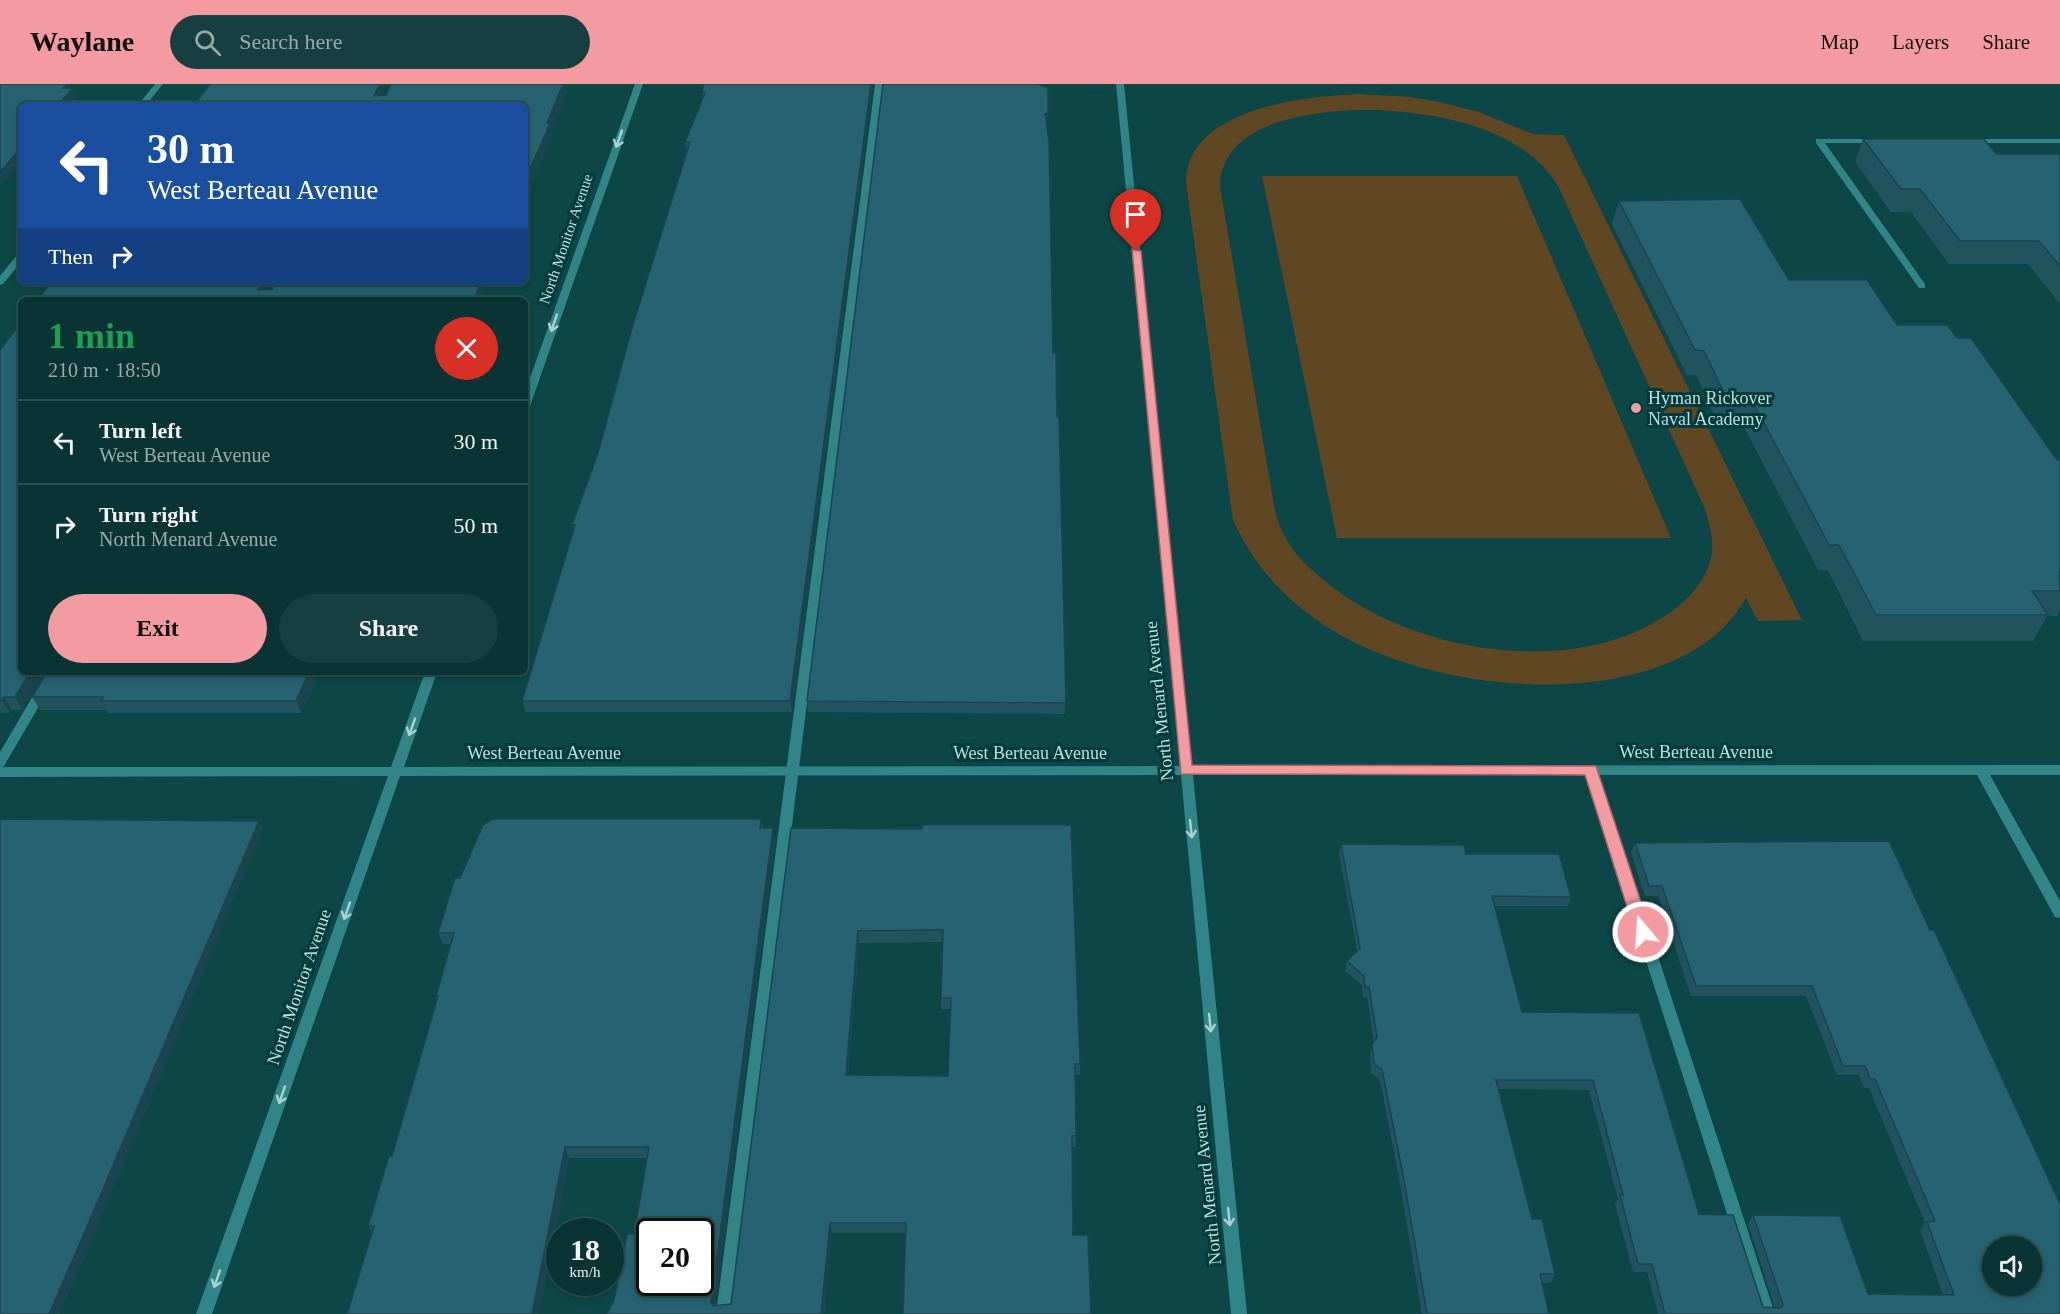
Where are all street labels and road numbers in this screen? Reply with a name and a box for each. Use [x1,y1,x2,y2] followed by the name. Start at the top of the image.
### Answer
[536,172,596,306] street label: North Monitor Avenue
[1141,620,1177,782] street label: North Menard Avenue
[1619,742,1773,762] street label: West Berteau Avenue
[467,743,621,763] street label: West Berteau Avenue
[953,743,1107,763] street label: West Berteau Avenue
[263,906,335,1068] street label: North Monitor Avenue
[1189,1104,1225,1266] street label: North Menard Avenue

